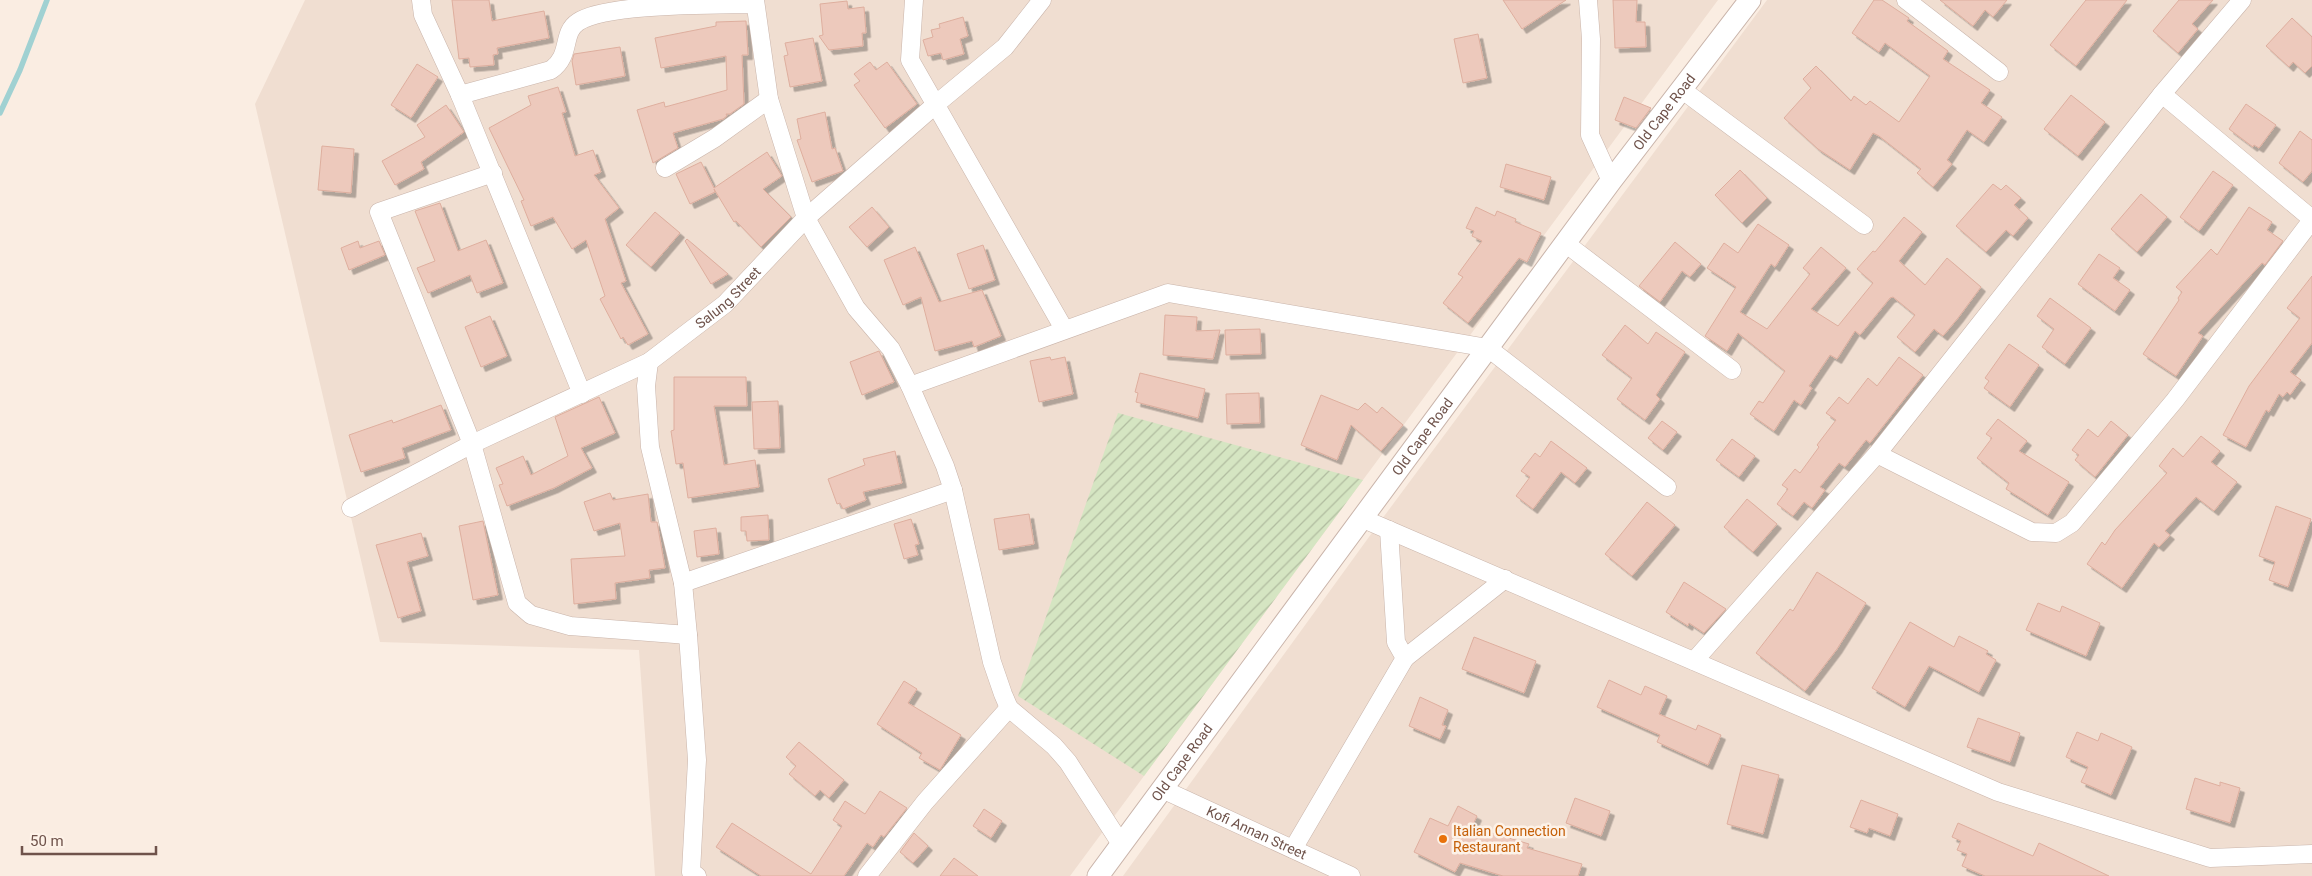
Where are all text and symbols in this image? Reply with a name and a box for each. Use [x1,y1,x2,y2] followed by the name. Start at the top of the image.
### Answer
[1630,70,1699,153] street label: Old Cape Road
[692,263,764,332] street label: Salung Street
[1388,395,1456,479] street label: Old Cape Road
[1148,721,1216,804] street label: Old Cape Road
[1204,803,1309,863] street label: Kofi Annan Street
[1453,823,1566,855] place label: Italian Connection Restaurant
[22,824,156,856] scale bar
[30,832,64,850] text: 50 m
[1437,833,1449,845] marker: Italian Connection Restaurant

